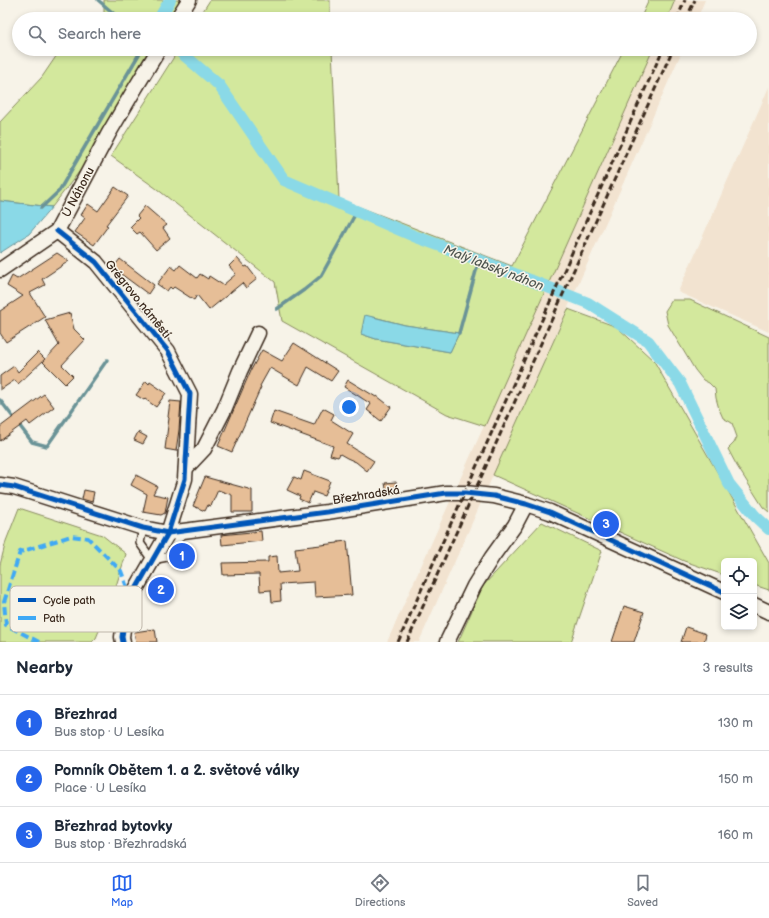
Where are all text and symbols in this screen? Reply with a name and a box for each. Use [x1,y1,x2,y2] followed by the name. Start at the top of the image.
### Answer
[12,12,757,56] search box
[26,23,48,45] icon: search
[58,25,141,44] text: Search here
[59,165,98,220] street label: U Náhonu
[441,242,546,294] water label: Malý labský náhon
[101,257,174,342] street label: Grégrovo náměstí
[339,397,359,417] your location
[331,483,401,508] street label: Březhradská
[593,509,619,539] pin: 3
[169,541,195,571] pin: 1
[721,558,757,630] map controls
[721,558,757,594] button: locate
[148,575,174,605] pin: 2
[10,586,142,632] legend
[43,594,95,607] text: Cycle path
[721,594,757,630] button: layers
[43,612,65,625] text: Path
[16,658,73,678] text: Nearby
[702,660,753,676] text: 3 results
[54,705,117,724] text: Březhrad
[26,715,32,731] text: 1
[718,715,753,731] text: 130 m
[54,724,164,740] text: Bus stop · U Lesíka
[54,761,299,780] text: Pomník Obětem 1. a 2. světové války
[25,771,33,787] text: 2
[719,771,753,787] text: 150 m
[54,780,146,796] text: Place · U Lesíka
[54,817,172,836] text: Březhrad bytovky
[25,827,33,843] text: 3
[718,827,753,843] text: 160 m
[54,836,187,852] text: Bus stop · Březhradská
[111,872,133,909] tab: Map
[355,872,405,909] tab: Directions
[627,872,658,909] tab: Saved

